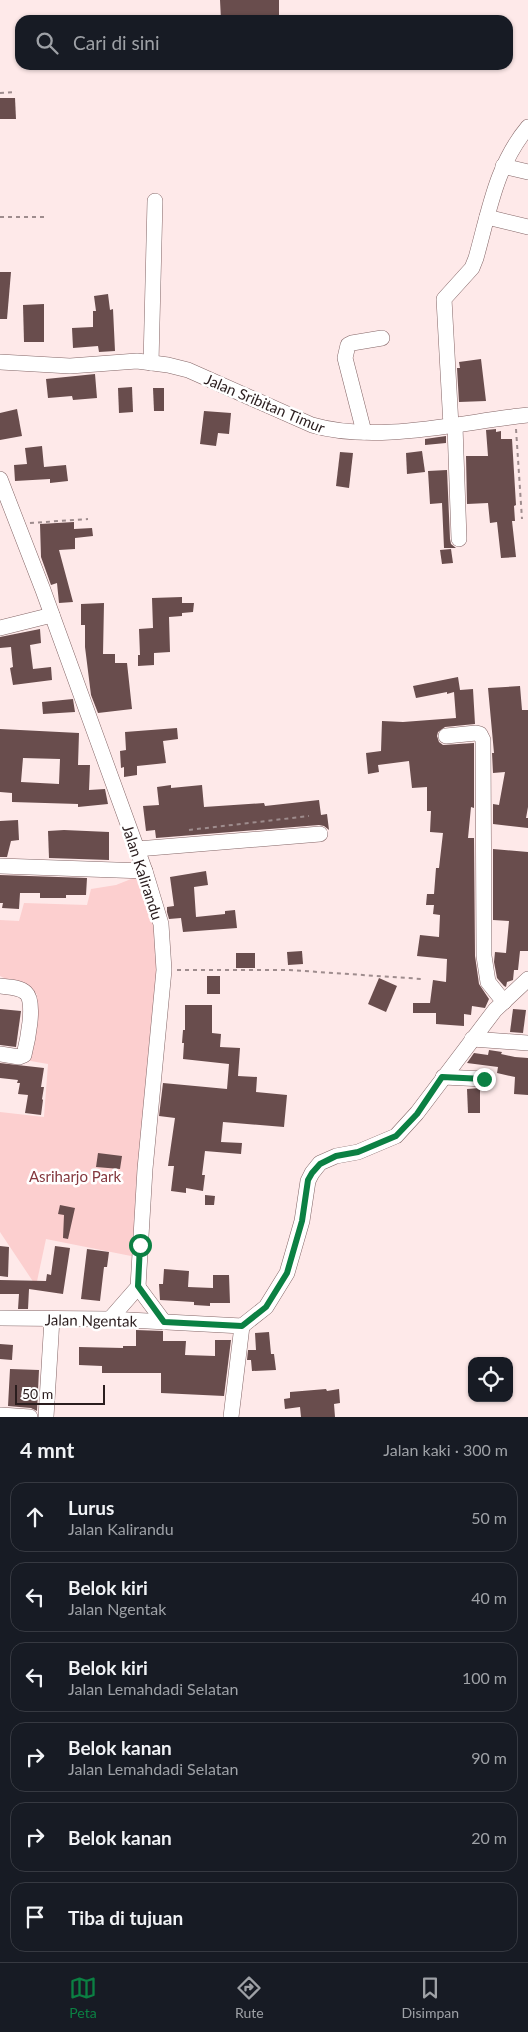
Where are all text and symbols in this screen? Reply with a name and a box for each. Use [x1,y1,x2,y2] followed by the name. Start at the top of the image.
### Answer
[15,15,513,70] search box
[33,29,61,57] icon: search
[73,31,160,54] text: Cari di sini
[202,370,328,437] street label: Jalan Sribitan Timur
[119,822,167,922] street label: Jalan Kalirandu
[473,1068,496,1091] route end
[29,1167,121,1185] park label: Asriharjo Park
[129,1234,152,1257] route start
[45,1310,138,1330] street label: Jalan Ngentak
[468,1357,513,1402] map controls
[468,1357,513,1402] button: locate
[15,1382,105,1405] scale bar
[22,1385,53,1402] text: 50 m
[20,1437,74,1462] text: 4 mnt
[383,1440,508,1459] text: Jalan kaki · 300 m
[68,1496,114,1519] text: Lurus
[21,1503,49,1531] icon: ahead
[471,1508,507,1527] text: 50 m
[68,1519,174,1538] text: Jalan Kalirandu
[68,1576,148,1599] text: Belok kiri
[21,1583,49,1611] icon: left
[471,1588,507,1607] text: 40 m
[68,1599,166,1618] text: Jalan Ngentak
[68,1656,148,1679] text: Belok kiri
[21,1663,49,1691] icon: left
[462,1668,507,1687] text: 100 m
[68,1679,238,1698] text: Jalan Lemahdadi Selatan
[68,1736,172,1759] text: Belok kanan
[21,1743,49,1771] icon: right
[471,1748,507,1767] text: 90 m
[68,1759,238,1778] text: Jalan Lemahdadi Selatan
[21,1823,49,1851] icon: right
[68,1826,172,1849] text: Belok kanan
[471,1828,507,1847] text: 20 m
[21,1903,49,1931] icon: arrive
[68,1906,183,1929] text: Tiba di tujuan
[69,1974,97,2021] tab: Peta
[235,1974,264,2021] tab: Rute
[402,1974,459,2021] tab: Disimpan

